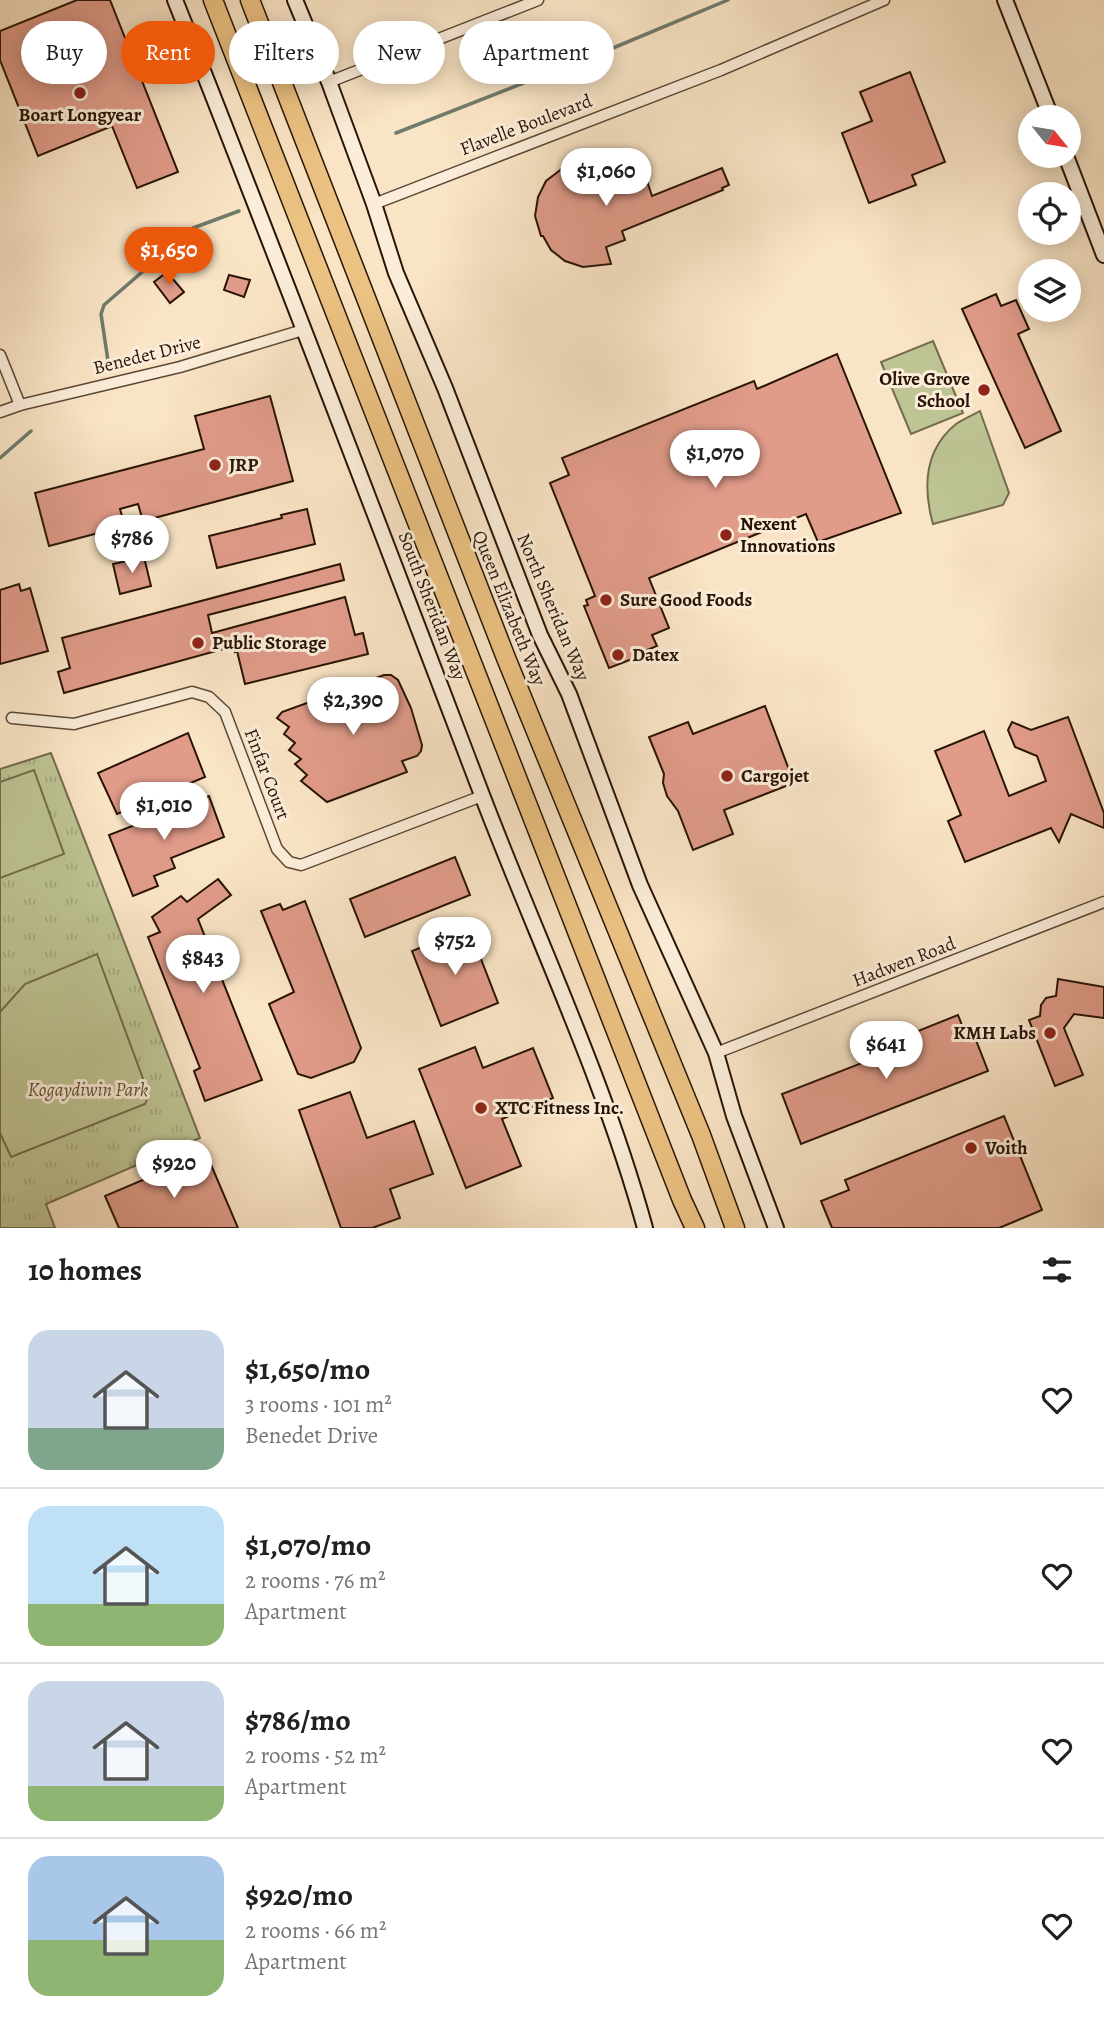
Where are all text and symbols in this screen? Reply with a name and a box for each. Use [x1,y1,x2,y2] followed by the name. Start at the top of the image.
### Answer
[21,21,107,84] chip: Buy
[121,21,215,84] chip: Rent
[229,21,339,84] chip: Filters
[353,21,445,84] chip: New
[459,21,614,84] chip: Apartment
[72,85,88,101] marker: Boart Longyear
[456,88,596,162] street label: Flavelle Boulevard
[19,102,142,128] place label: Boart Longyear
[1018,105,1082,168] north arrow
[1018,105,1081,322] map controls
[549,148,663,208] pin: $1,060
[576,155,636,186] text: $1,060
[1018,182,1081,245] button: locate
[112,228,226,287] pin: $1,650
[140,234,198,265] text: $1,650
[1018,259,1081,322] button: layers
[90,329,204,381] street label: Benedet Drive
[879,366,970,414] place label: Olive Grove School
[976,382,992,398] marker: Olive Grove School
[658,430,772,490] pin: $1,070
[686,437,744,468] text: $1,070
[229,452,258,478] place label: JRP
[207,457,223,473] marker: JRP
[740,511,836,559] place label: Nexent Innovations
[91,516,173,575] pin: $786
[111,522,153,553] text: $786
[466,527,552,690] street label: Queen Elizabeth Way
[718,527,734,543] marker: Nexent Innovations
[392,528,472,685] street label: South Sheridan Way
[510,529,596,685] street label: North Sheridan Way
[620,587,753,613] place label: Sure Good Foods
[598,592,614,608] marker: Sure Good Foods
[212,630,327,656] place label: Public Storage
[190,635,206,651] marker: Public Storage
[632,642,679,668] place label: Datex
[610,647,626,663] marker: Datex
[296,678,410,737] pin: $2,390
[323,684,383,715] text: $2,390
[238,725,296,823] street label: Finfar Court
[741,763,810,789] place label: Cargojet
[719,768,735,784] marker: Cargojet
[107,782,221,842] pin: $1,010
[136,789,192,820] text: $1,010
[414,918,496,977] pin: $752
[434,924,476,955] text: $752
[849,930,960,994] street label: Hadwen Road
[162,936,244,995] pin: $843
[182,942,224,973] text: $843
[953,1020,1036,1046] place label: KMH Labs
[845,1021,927,1081] pin: $641
[1042,1025,1058,1041] marker: KMH Labs
[866,1028,906,1059] text: $641
[28,1077,148,1103] park label: Kogaydiwin Park
[495,1095,624,1121] place label: XTC Fitness Inc.
[473,1100,489,1116] marker: XTC Fitness Inc.
[984,1135,1028,1161] place label: Voith
[133,1140,215,1200] pin: $920
[963,1140,979,1156] marker: Voith
[152,1147,196,1178] text: $920
[28,1250,142,1290] text: 10 homes
[1038,1251,1076,1289] icon: filters
[245,1349,370,1389] text: $1,650/mo
[84,1358,168,1442] icon: home
[1038,1381,1076,1419] icon: heart
[245,1389,392,1420] text: 3 rooms · 101 m²
[245,1420,378,1451] text: Benedet Drive
[245,1525,371,1565] text: $1,070/mo
[84,1534,168,1618] icon: home
[1038,1557,1076,1595] icon: heart
[245,1565,386,1596] text: 2 rooms · 76 m²
[245,1596,347,1627] text: Apartment
[245,1700,351,1740] text: $786/mo
[84,1709,168,1793] icon: home
[1038,1732,1076,1770] icon: heart
[245,1740,386,1771] text: 2 rooms · 52 m²
[245,1771,347,1802] text: Apartment
[245,1875,353,1915] text: $920/mo
[84,1884,168,1968] icon: home
[1038,1907,1076,1945] icon: heart
[245,1915,387,1946] text: 2 rooms · 66 m²
[245,1946,347,1977] text: Apartment

